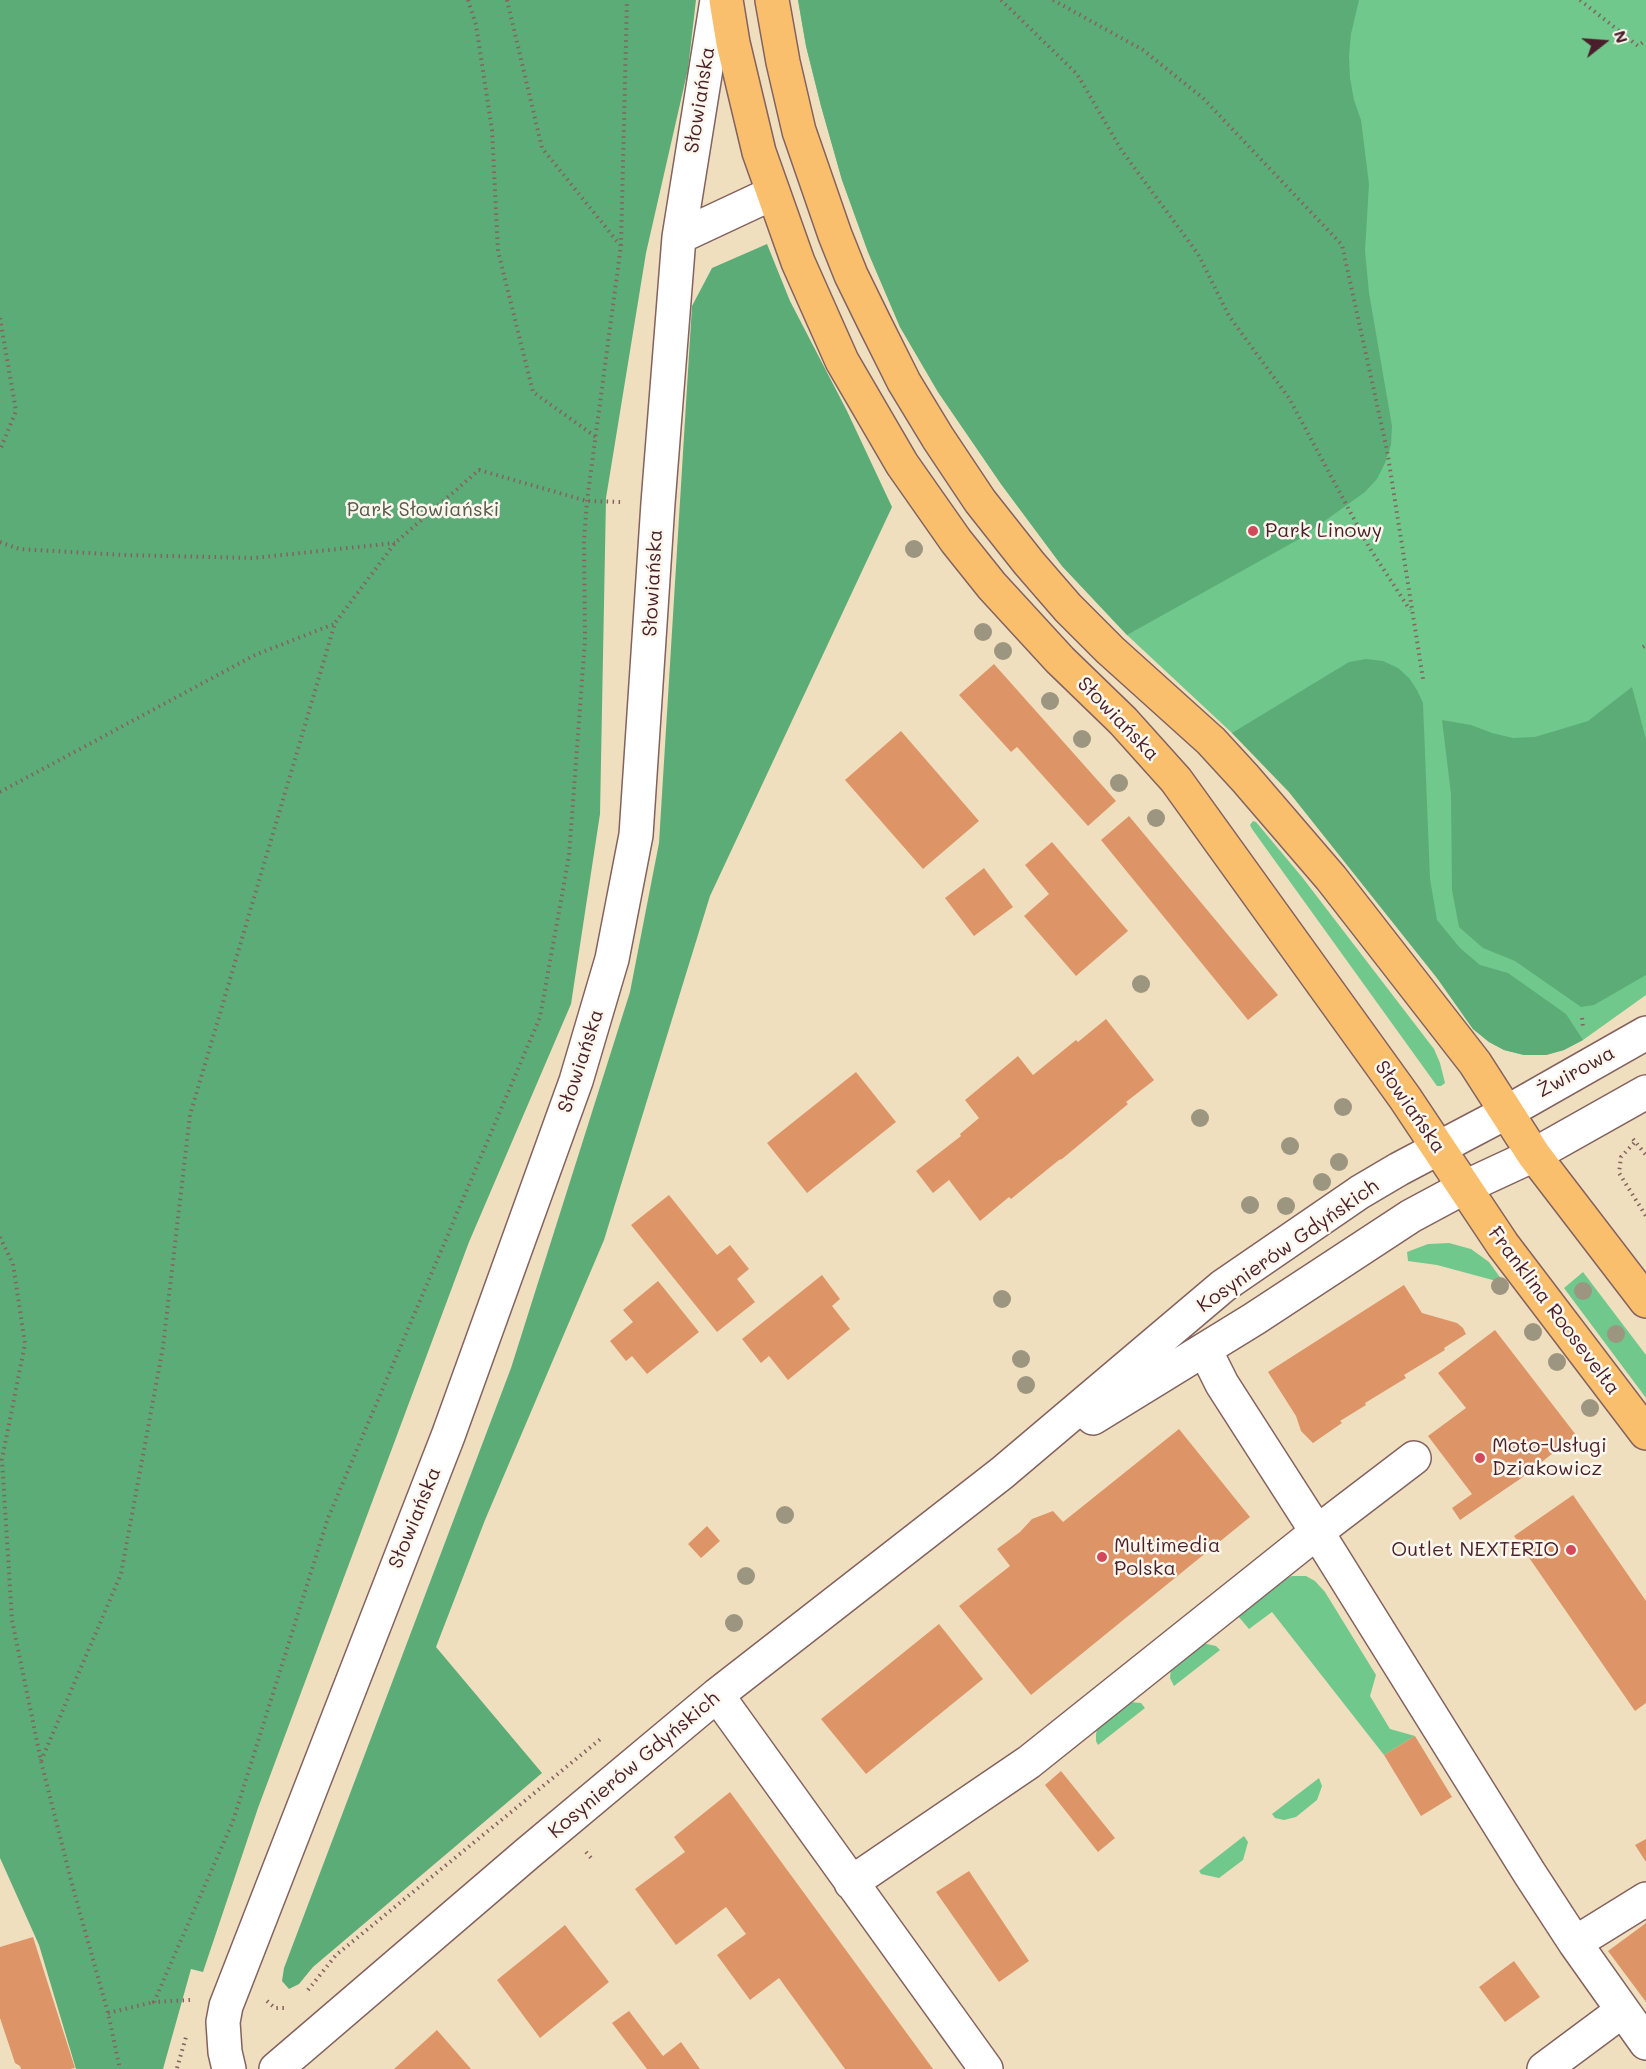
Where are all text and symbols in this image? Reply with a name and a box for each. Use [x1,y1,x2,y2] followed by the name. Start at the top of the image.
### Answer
[1574,12,1634,72] north arrow
[1610,28,1634,45] text: N
[680,45,720,155] street label: Słowiańska
[347,498,499,522] park label: Park Słowiański
[1265,519,1382,543] place label: Park Linowy
[1246,524,1260,538] marker: Park Linowy
[638,529,668,637] street label: Słowiańska
[1072,672,1164,766] street label: Słowiańska
[553,1006,609,1116] street label: Słowiańska
[1533,1041,1619,1103] street label: Żwirowa
[1369,1056,1451,1158] street label: Słowiańska
[1193,1174,1383,1318] street label: Kosynierów Gdyńskich
[1483,1222,1625,1400] street label: Franklina Roosevelta
[1492,1434,1607,1481] place label: Moto-Usługi Dziakowicz
[1473,1451,1487,1465] marker: Moto-Usługi Dziakowicz
[384,1464,446,1572] street label: Słowiańska
[1114,1534,1220,1581] place label: Multimedia Polska
[1391,1538,1559,1562] place label: Outlet NEXTERIO
[1564,1543,1578,1557] marker: Outlet NEXTERIO
[1095,1550,1109,1564] marker: Multimedia Polska
[544,1686,724,1844] street label: Kosynierów Gdyńskich

